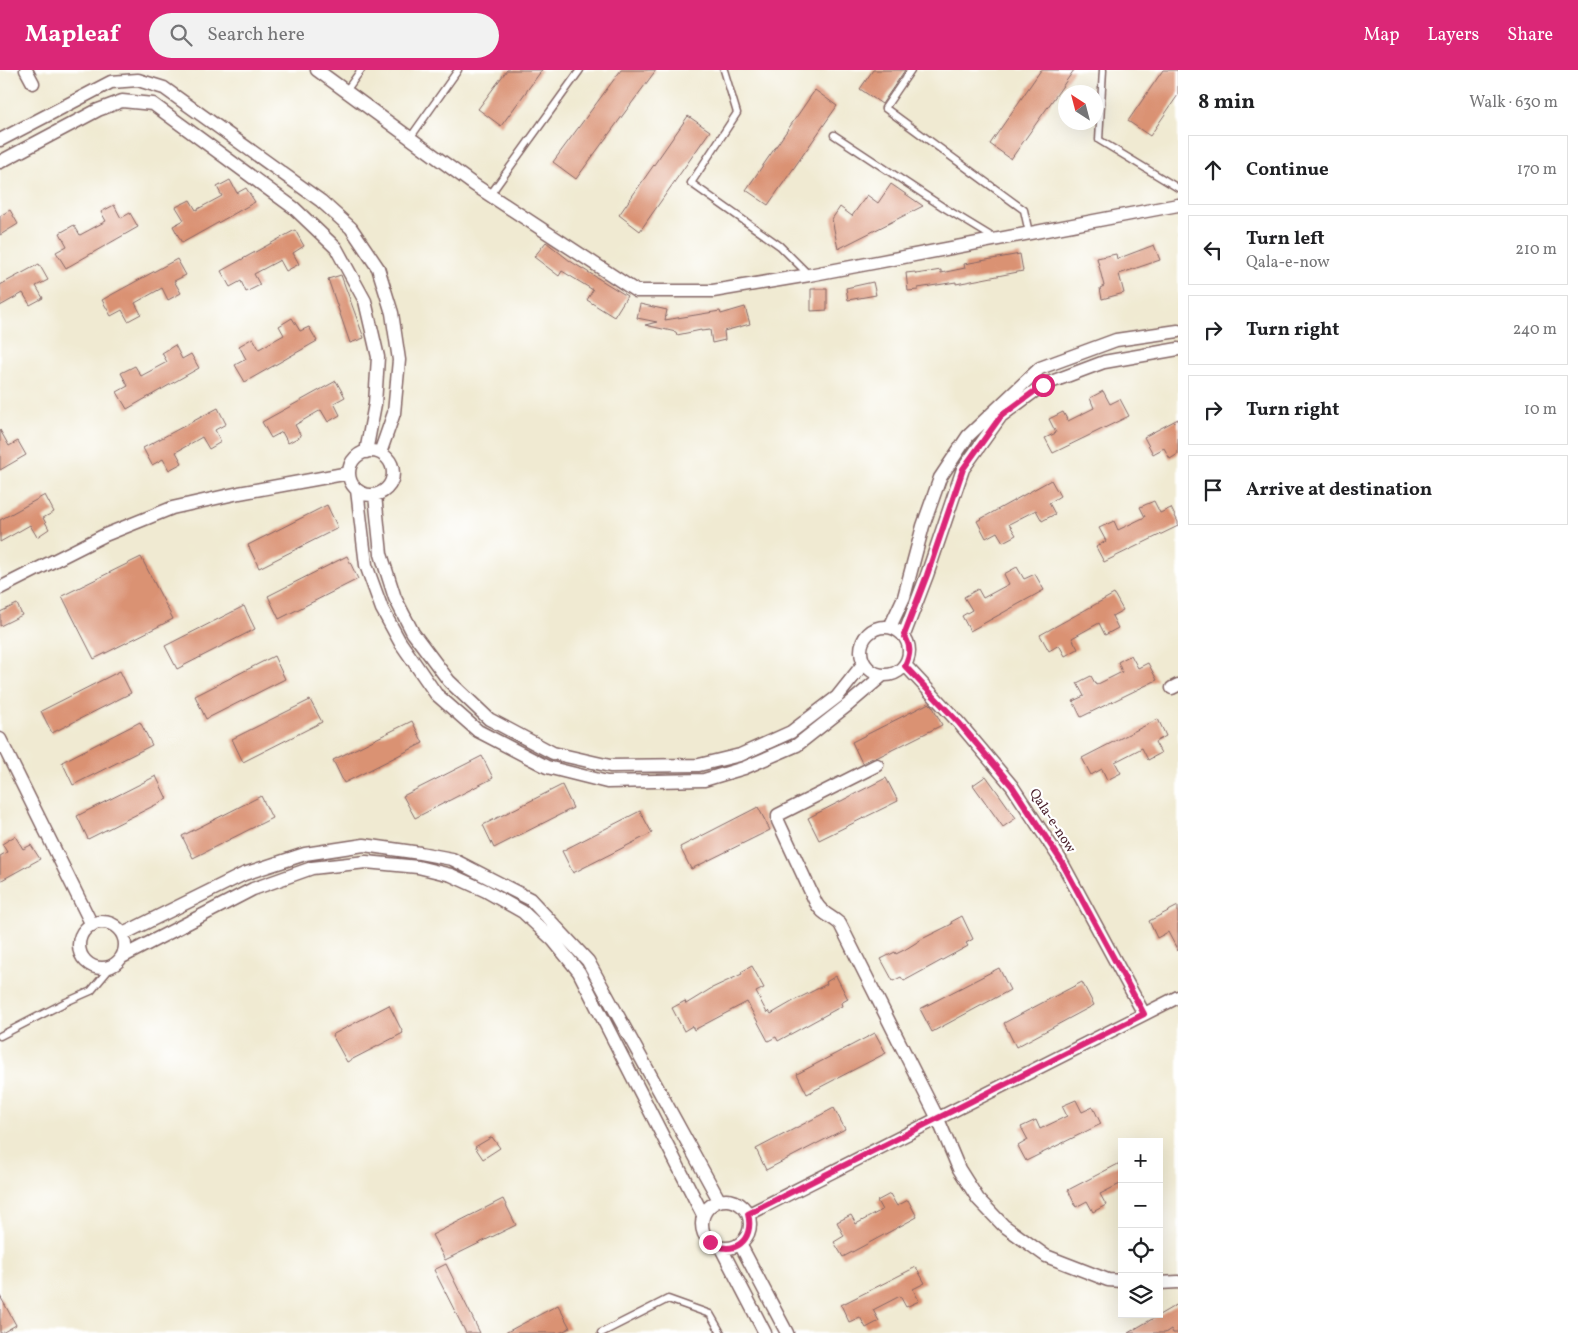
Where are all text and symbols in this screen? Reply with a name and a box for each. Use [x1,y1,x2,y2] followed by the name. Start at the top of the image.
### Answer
[149,13,499,58] search box
[25,18,119,52] text: Mapleaf
[167,21,195,49] icon: search
[207,22,305,48] text: Search here
[1363,23,1399,48] text: Map
[1427,23,1479,48] text: Layers
[1507,23,1553,48] text: Share
[1058,85,1103,130] north arrow
[1198,88,1255,117] text: 8 min
[1469,92,1558,114] text: Walk · 630 m
[1199,156,1227,184] icon: ahead
[1246,157,1329,183] text: Continue
[1517,159,1557,181] text: 170 m
[1246,226,1325,252] text: Turn left
[1199,236,1227,264] icon: left
[1515,239,1557,261] text: 210 m
[1246,252,1330,274] text: Qala-e-now
[1199,316,1227,344] icon: right
[1246,317,1339,343] text: Turn right
[1513,319,1557,341] text: 240 m
[1032,374,1055,397] route start
[1199,396,1227,424] icon: right
[1246,397,1339,423] text: Turn right
[1524,399,1557,421] text: 10 m
[1199,476,1227,504] icon: arrive
[1246,477,1432,503] text: Arrive at destination
[1024,785,1080,857] street label: Qala-e-now
[1118,1138,1163,1318] map controls
[1118,1138,1163,1183] button: +
[1118,1183,1163,1228] button: −
[1118,1228,1163,1273] button: locate
[699,1231,722,1254] route end
[1118,1273,1163,1318] button: layers

